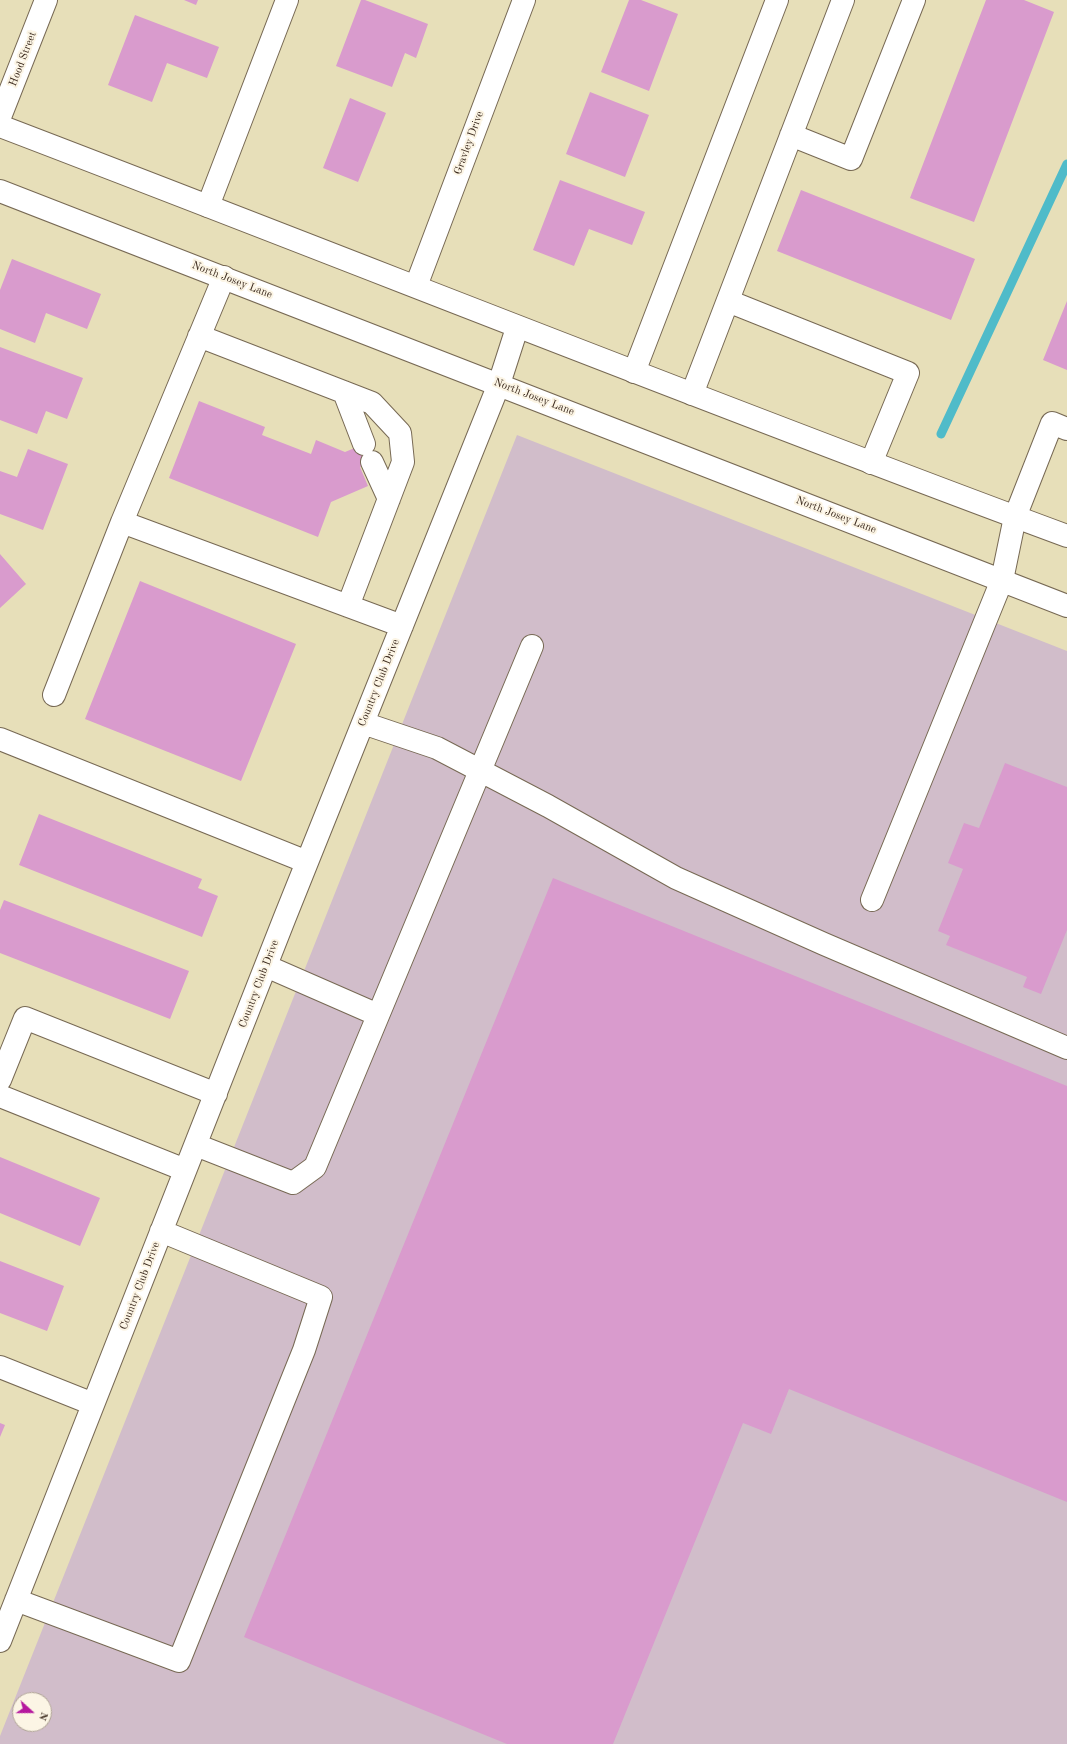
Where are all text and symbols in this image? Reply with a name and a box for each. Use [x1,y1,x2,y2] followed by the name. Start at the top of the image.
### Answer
[7,30,39,88] street label: Hood Street
[451,109,487,177] street label: Gravley Drive
[190,259,274,301] street label: North Josey Lane
[492,376,576,418] street label: North Josey Lane
[794,494,878,536] street label: North Josey Lane
[355,637,403,729] street label: Country Club Drive
[236,938,282,1030] street label: Country Club Drive
[117,1240,163,1332] street label: Country Club Drive
[12,1692,52,1732] north arrow
[36,1710,49,1722] text: N

